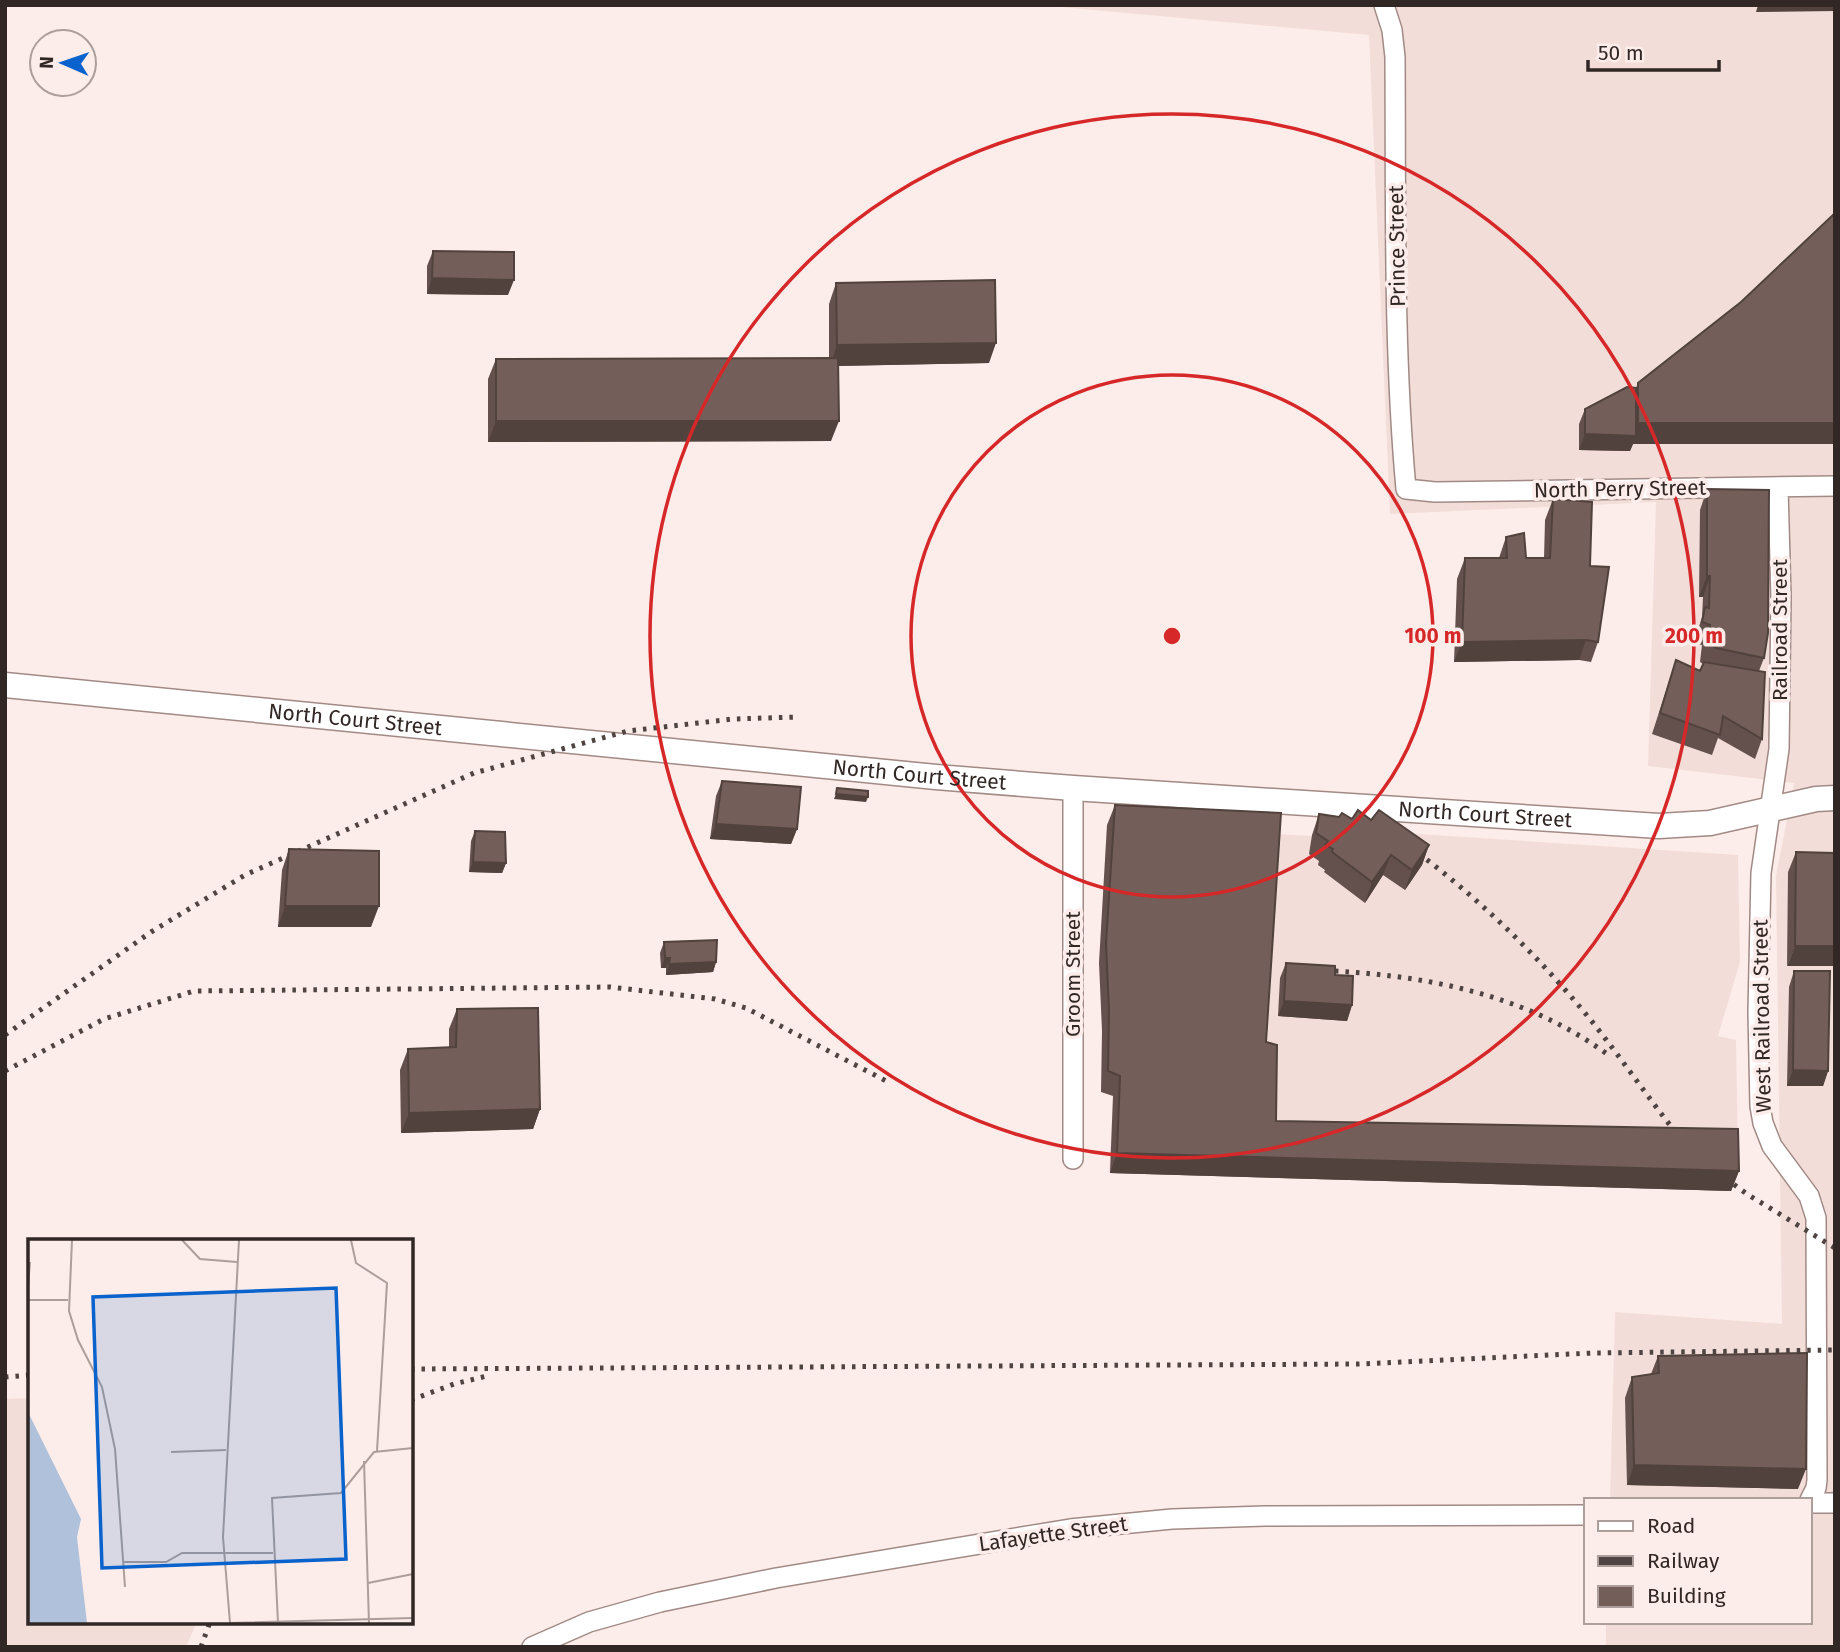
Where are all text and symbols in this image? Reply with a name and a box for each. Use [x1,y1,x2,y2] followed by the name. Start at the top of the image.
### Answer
[28,28,98,98] north arrow
[1588,28,1719,72] scale bar
[1598,40,1644,66] text: 50 m
[35,56,58,69] text: N
[1383,185,1411,307] street label: Prince Street
[1534,474,1707,504] street label: North Perry Street
[1767,559,1793,701] street label: Railroad Street
[1404,623,1462,649] text: 100 m
[1665,623,1723,649] text: 200 m
[1160,624,1184,648] centre of rings
[267,698,444,741] street label: North Court Street
[832,754,1008,796] street label: North Court Street
[1397,796,1573,833] street label: North Court Street
[1060,911,1086,1037] street label: Groom Street
[1747,919,1777,1113] street label: West Railroad Street
[28,1239,413,1624] inset map
[1584,1498,1812,1624] legend
[977,1511,1129,1557] street label: Lafayette Street
[1647,1513,1695,1539] text: Road
[1647,1548,1720,1574] text: Railway
[1647,1583,1726,1609] text: Building

